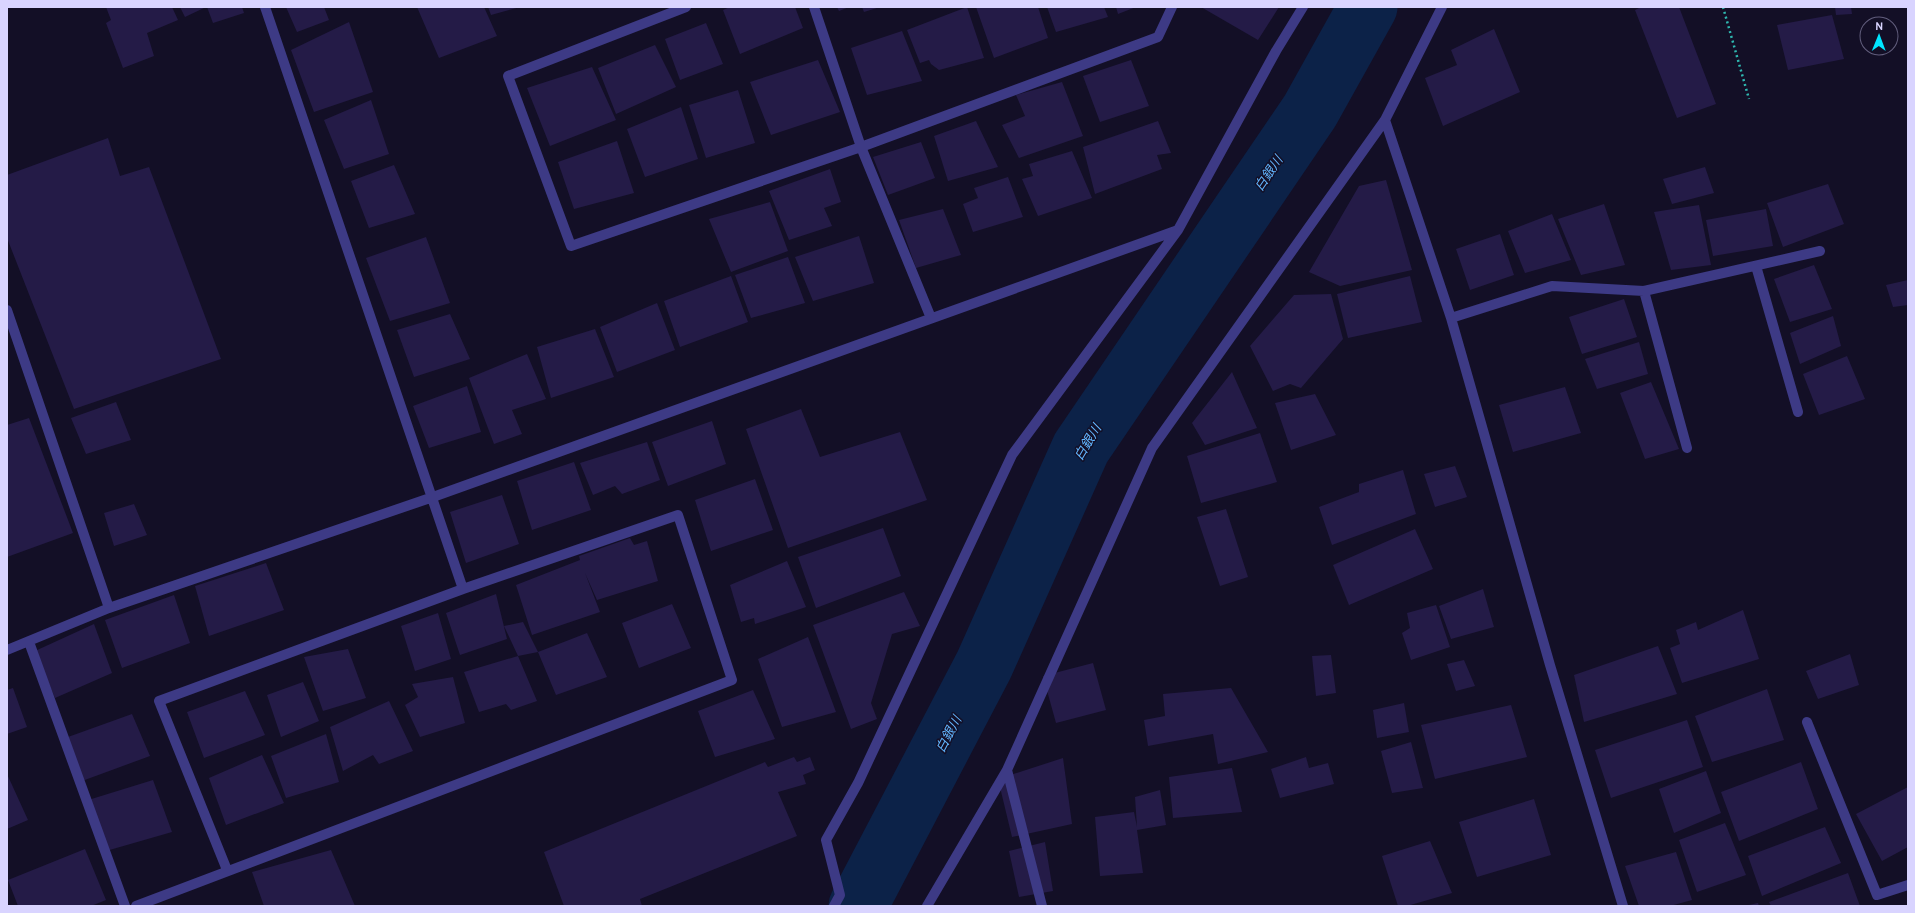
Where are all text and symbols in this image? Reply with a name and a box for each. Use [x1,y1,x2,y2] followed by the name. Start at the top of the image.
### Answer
[1859,16,1899,56] north arrow
[1875,19,1883,33] text: N
[1250,151,1287,194] water label: 白銀川
[1070,419,1105,463] water label: 白銀川
[932,711,965,755] water label: 白銀川

